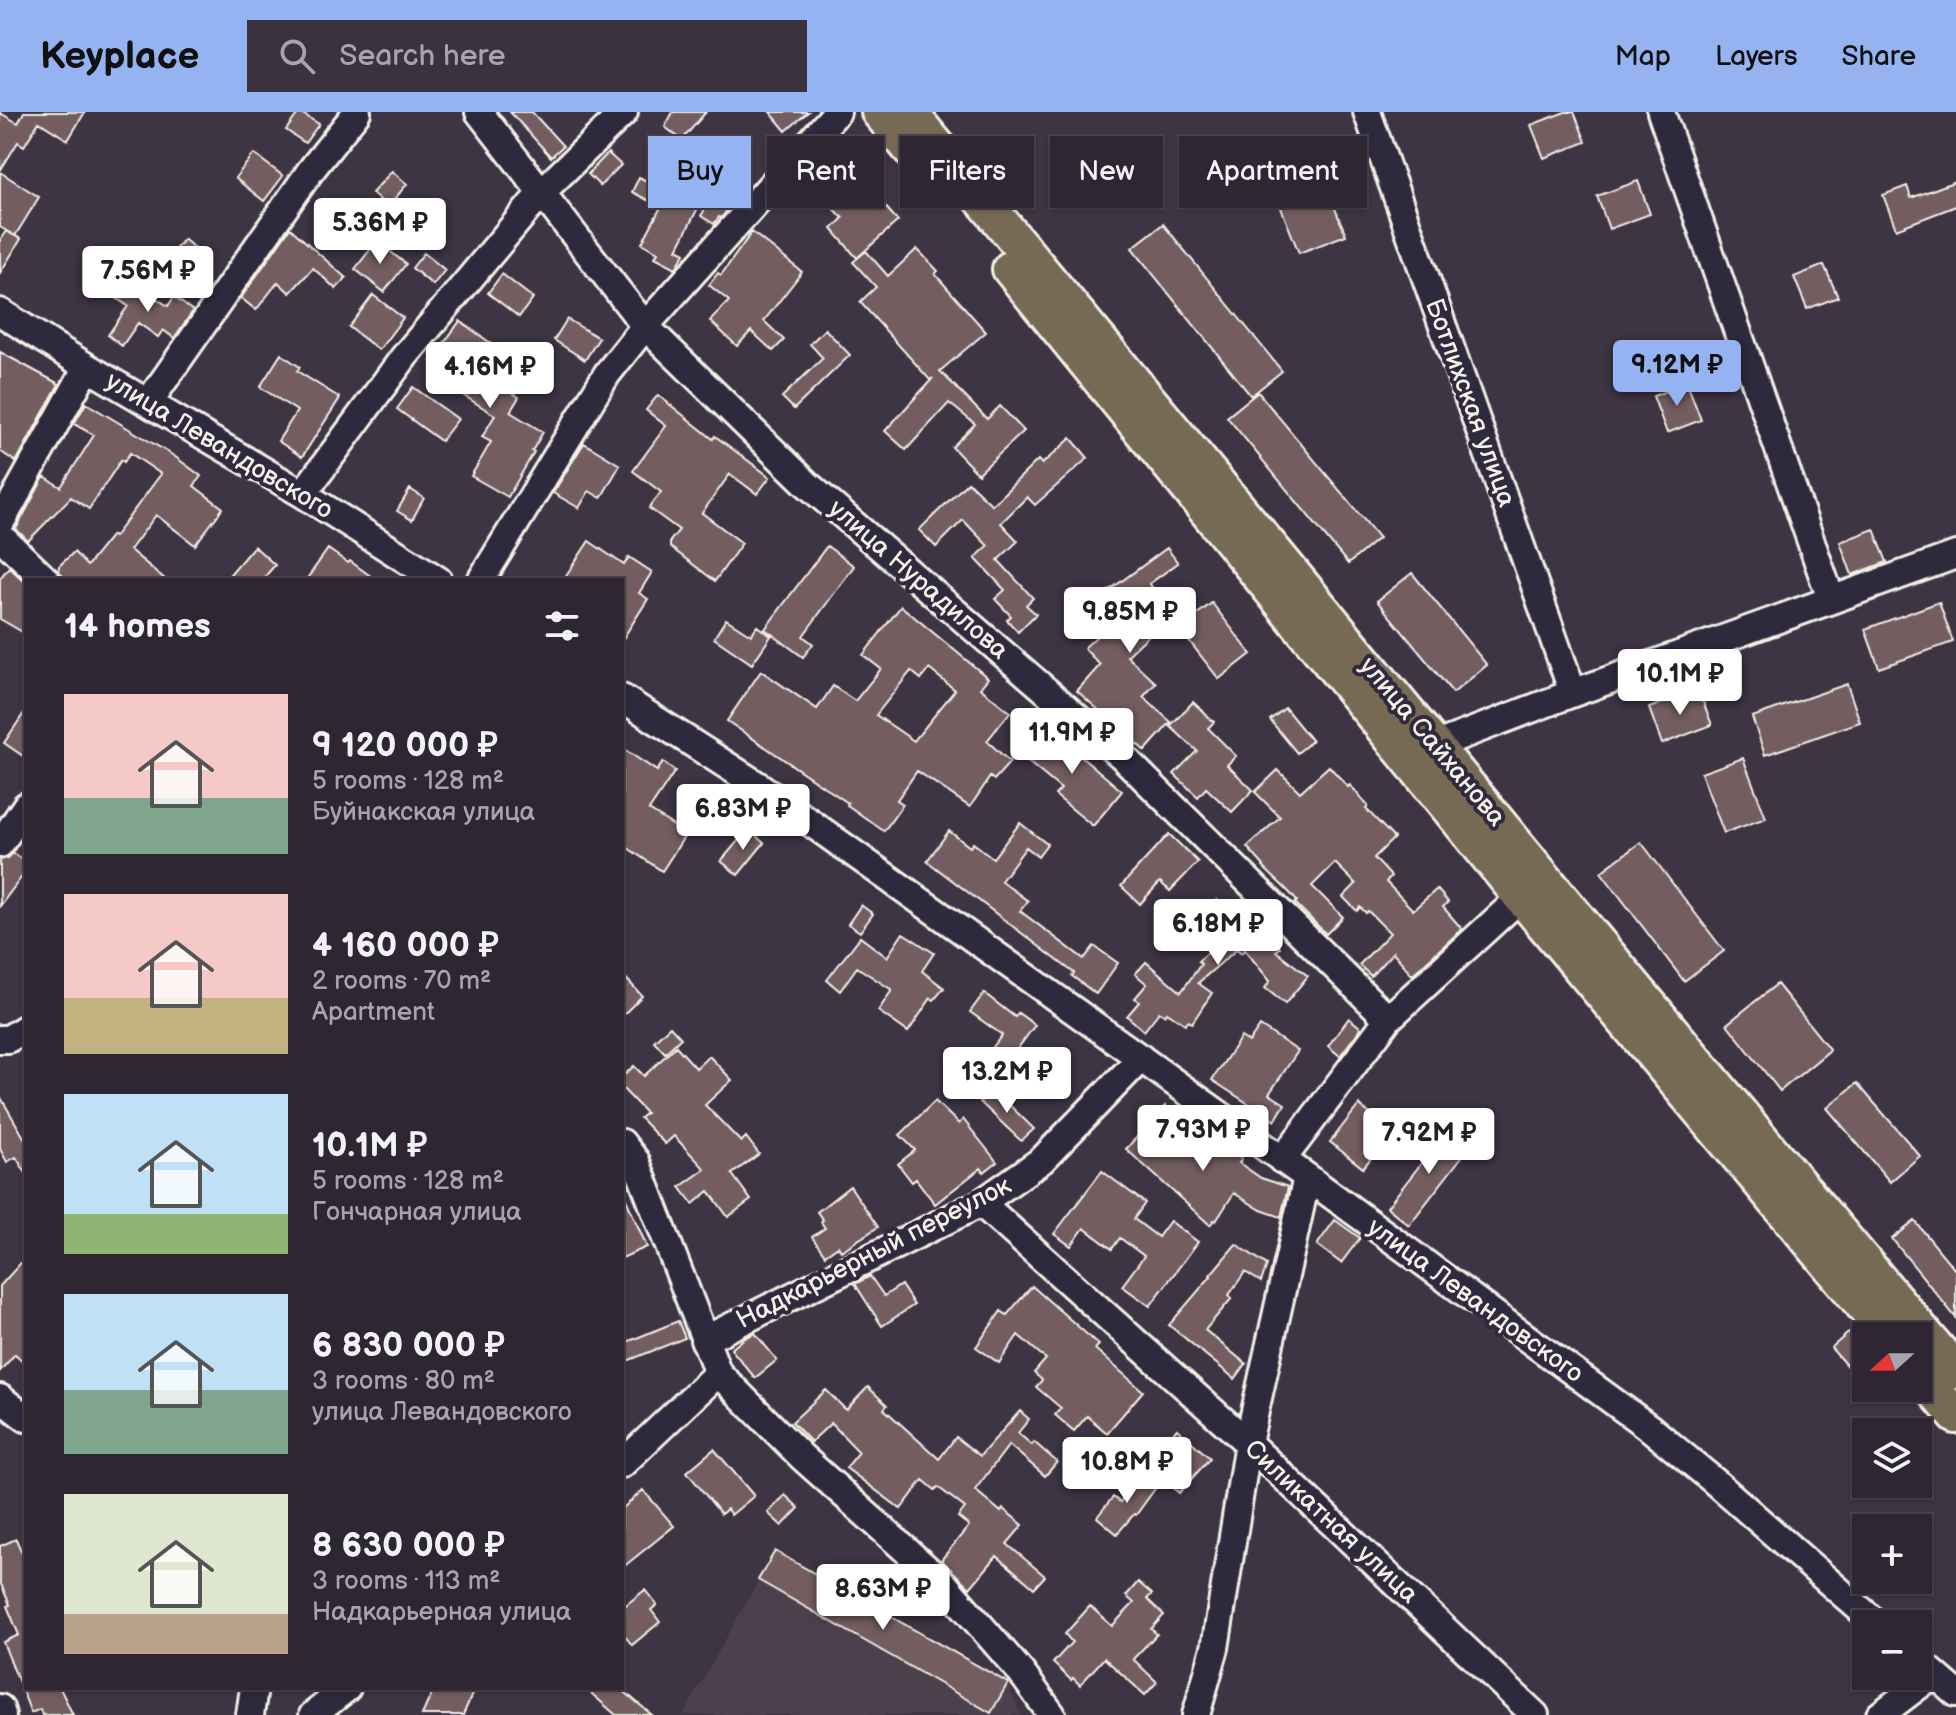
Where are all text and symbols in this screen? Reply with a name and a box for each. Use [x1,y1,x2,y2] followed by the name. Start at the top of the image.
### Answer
[247,20,807,92] search box
[40,34,199,79] text: Keyplace
[275,34,319,78] icon: search
[339,38,506,74] text: Search here
[1615,40,1671,73] text: Map
[1715,40,1798,73] text: Layers
[1842,40,1916,73] text: Share
[648,136,751,208] chip: Buy
[767,136,884,208] chip: Rent
[900,136,1034,208] chip: Filters
[1050,136,1163,208] chip: New
[1179,136,1367,208] chip: Apartment
[306,198,454,266] pin: 5.36M ₽
[332,208,428,239] text: 5.36M ₽
[74,246,222,314] pin: 7.56M ₽
[100,256,196,287] text: 7.56M ₽
[1418,295,1522,511] street label: Ботлихская улица
[1603,340,1751,408] pin: 9.12M ₽
[416,342,564,410] pin: 4.16M ₽
[1631,350,1723,381] text: 9.12M ₽
[444,352,536,383] text: 4.16M ₽
[100,366,338,526] street label: улица Левандовского
[822,494,1014,666] street label: улица Нурадилова
[1056,587,1204,655] pin: 9.85M ₽
[1082,597,1178,628] text: 9.85M ₽
[540,604,584,648] icon: filters
[64,606,211,647] text: 14 homes
[1606,649,1754,717] pin: 10.1M ₽
[1352,651,1512,833] street label: улица Сайханова
[1636,659,1724,690] text: 10.1M ₽
[998,708,1146,776] pin: 11.9M ₽
[1028,718,1116,749] text: 11.9M ₽
[312,725,498,766] text: 9 120 000 ₽
[128,726,224,822] icon: home
[312,766,504,797] text: 5 rooms · 128 m²
[669,784,817,852] pin: 6.83M ₽
[695,794,791,825] text: 6.83M ₽
[312,797,535,828] text: Буйнакская улица
[1144,899,1292,967] pin: 6.18M ₽
[1172,909,1264,940] text: 6.18M ₽
[312,925,499,966] text: 4 160 000 ₽
[128,926,224,1022] icon: home
[312,966,491,997] text: 2 rooms · 70 m²
[312,997,435,1028] text: Apartment
[933,1047,1081,1115] pin: 13.2M ₽
[961,1057,1053,1088] text: 13.2M ₽
[1129,1105,1277,1173] pin: 7.93M ₽
[1355,1108,1503,1176] pin: 7.92M ₽
[1155,1115,1251,1146] text: 7.93M ₽
[1381,1118,1477,1149] text: 7.92M ₽
[312,1125,428,1166] text: 10.1M ₽
[128,1126,224,1222] icon: home
[312,1166,504,1197] text: 5 rooms · 128 m²
[732,1170,1017,1336] street label: Надкарьерный переулок
[312,1197,522,1228] text: Гончарная улица
[1361,1212,1589,1390] street label: улица Левандовского
[1852,1322,1932,1402] north arrow
[1852,1322,1932,1690] map controls
[312,1325,505,1366] text: 6 830 000 ₽
[128,1326,224,1422] icon: home
[312,1366,495,1397] text: 3 rooms · 80 m²
[312,1397,571,1428] text: улица Левандовского
[1852,1418,1932,1498] button: layers
[1238,1434,1424,1610] street label: Силикатная улица
[1053,1437,1201,1505] pin: 10.8M ₽
[1080,1447,1174,1478] text: 10.8M ₽
[1852,1514,1932,1594] button: +
[312,1525,505,1566] text: 8 630 000 ₽
[128,1526,224,1622] icon: home
[809,1564,957,1632] pin: 8.63M ₽
[312,1566,501,1597] text: 3 rooms · 113 m²
[835,1574,931,1605] text: 8.63M ₽
[312,1597,571,1628] text: Надкарьерная улица
[1852,1610,1932,1690] button: −

